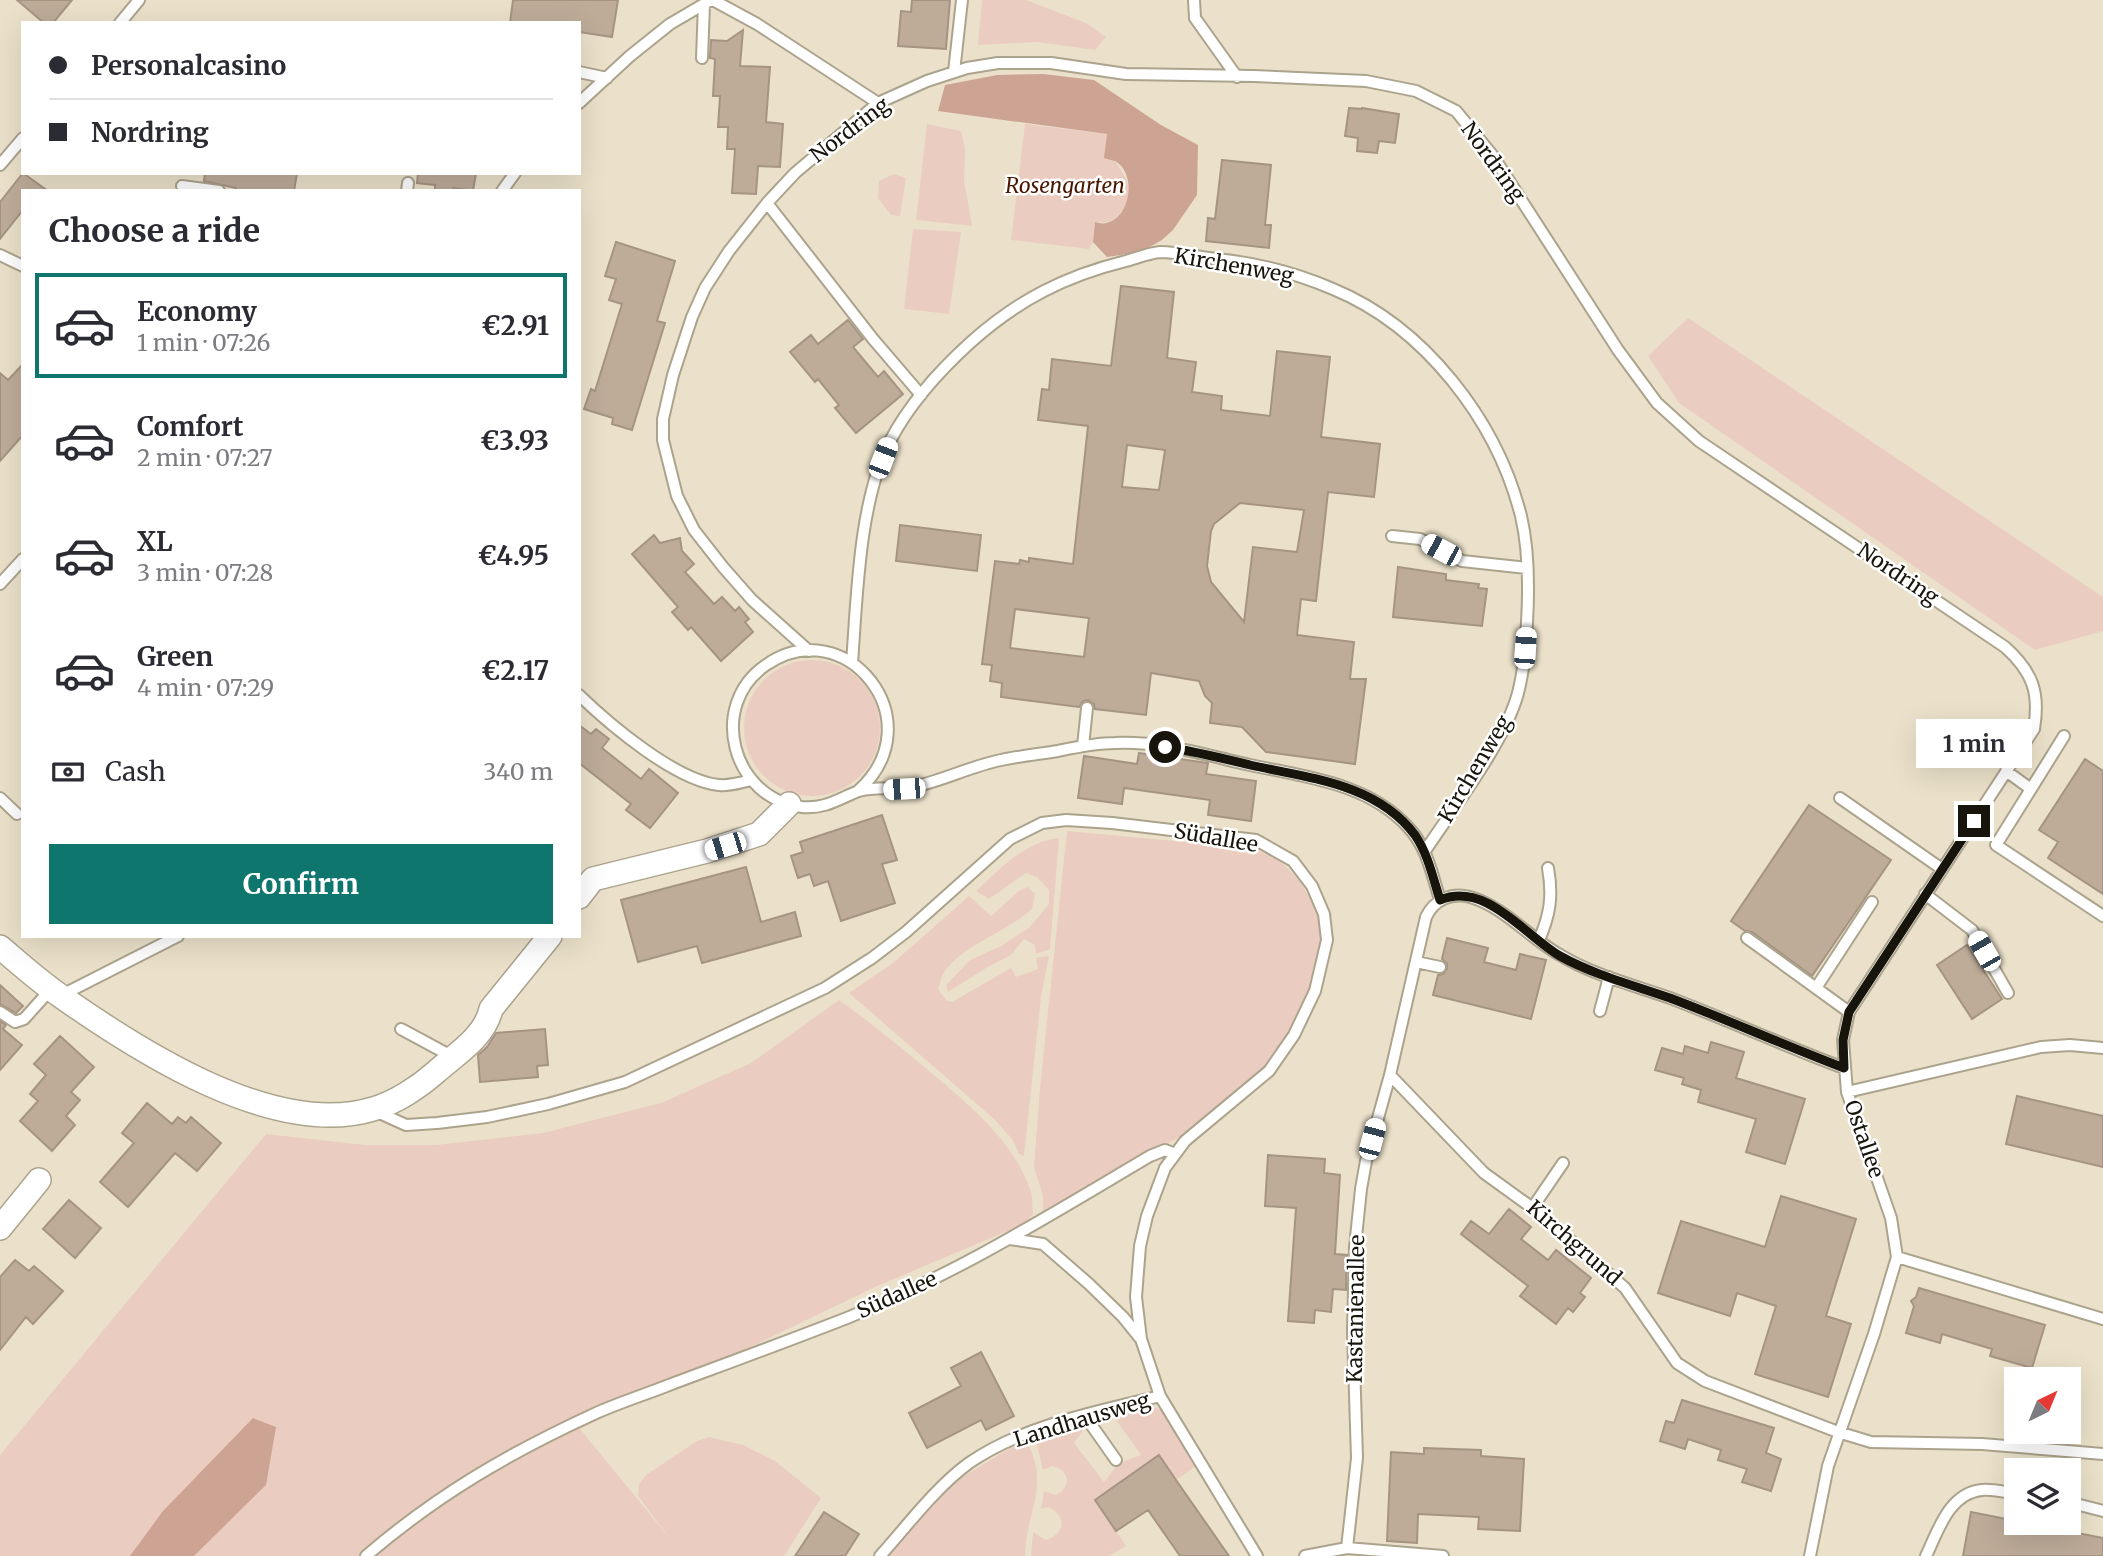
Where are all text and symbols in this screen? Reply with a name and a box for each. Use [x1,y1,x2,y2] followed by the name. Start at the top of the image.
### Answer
[91,49,286,82] text: Personalcasino
[805,91,895,168] street label: Nordring
[91,116,209,149] text: Nordring
[1455,116,1532,207] street label: Nordring
[1005,172,1125,199] park label: Rosengarten
[49,211,260,251] text: Choose a ride
[1172,242,1296,289] street label: Kirchenweg
[53,294,116,357] icon: car
[137,295,257,328] text: Economy
[481,309,549,342] text: €2.91
[137,328,271,357] text: 1 min · 07:26
[53,409,116,472] icon: car
[137,410,243,443] text: Comfort
[480,424,549,457] text: €3.93
[866,435,901,481] car
[137,443,273,472] text: 2 min · 07:27
[53,524,116,587] icon: car
[137,525,173,558] text: XL
[1418,531,1465,569] car
[1852,537,1944,611] street label: Nordring
[477,539,549,572] text: €4.95
[137,558,273,587] text: 3 min · 07:28
[1514,626,1537,670] car
[53,639,116,702] icon: car
[137,640,213,673] text: Green
[481,654,549,687] text: €2.17
[137,673,274,702] text: 4 min · 07:29
[1432,710,1517,827] street label: Kirchenweg
[1916,720,2032,768] callout: 1 min
[1943,729,2005,758] text: 1 min
[1149,731,1181,763] route start
[49,753,87,791] icon: cash
[105,755,166,788] text: Cash
[483,757,553,786] text: 340 m
[883,777,926,801] car
[1958,805,1990,837] route end
[1172,817,1260,858] street label: Südallee
[702,830,749,862] car
[49,844,553,924] button: Confirm
[1965,928,2004,974] car
[1839,1096,1890,1181] street label: Ostallee
[1357,1116,1388,1162] car
[1521,1194,1628,1291] street label: Kirchgrund
[1341,1234,1370,1383] street label: Kastanienallee
[853,1265,941,1324] street label: Südallee
[2004,1367,2081,1444] north arrow
[2004,1367,2081,1535] map controls
[1010,1386,1154,1453] street label: Landhausweg
[2004,1458,2081,1535] button: layers

